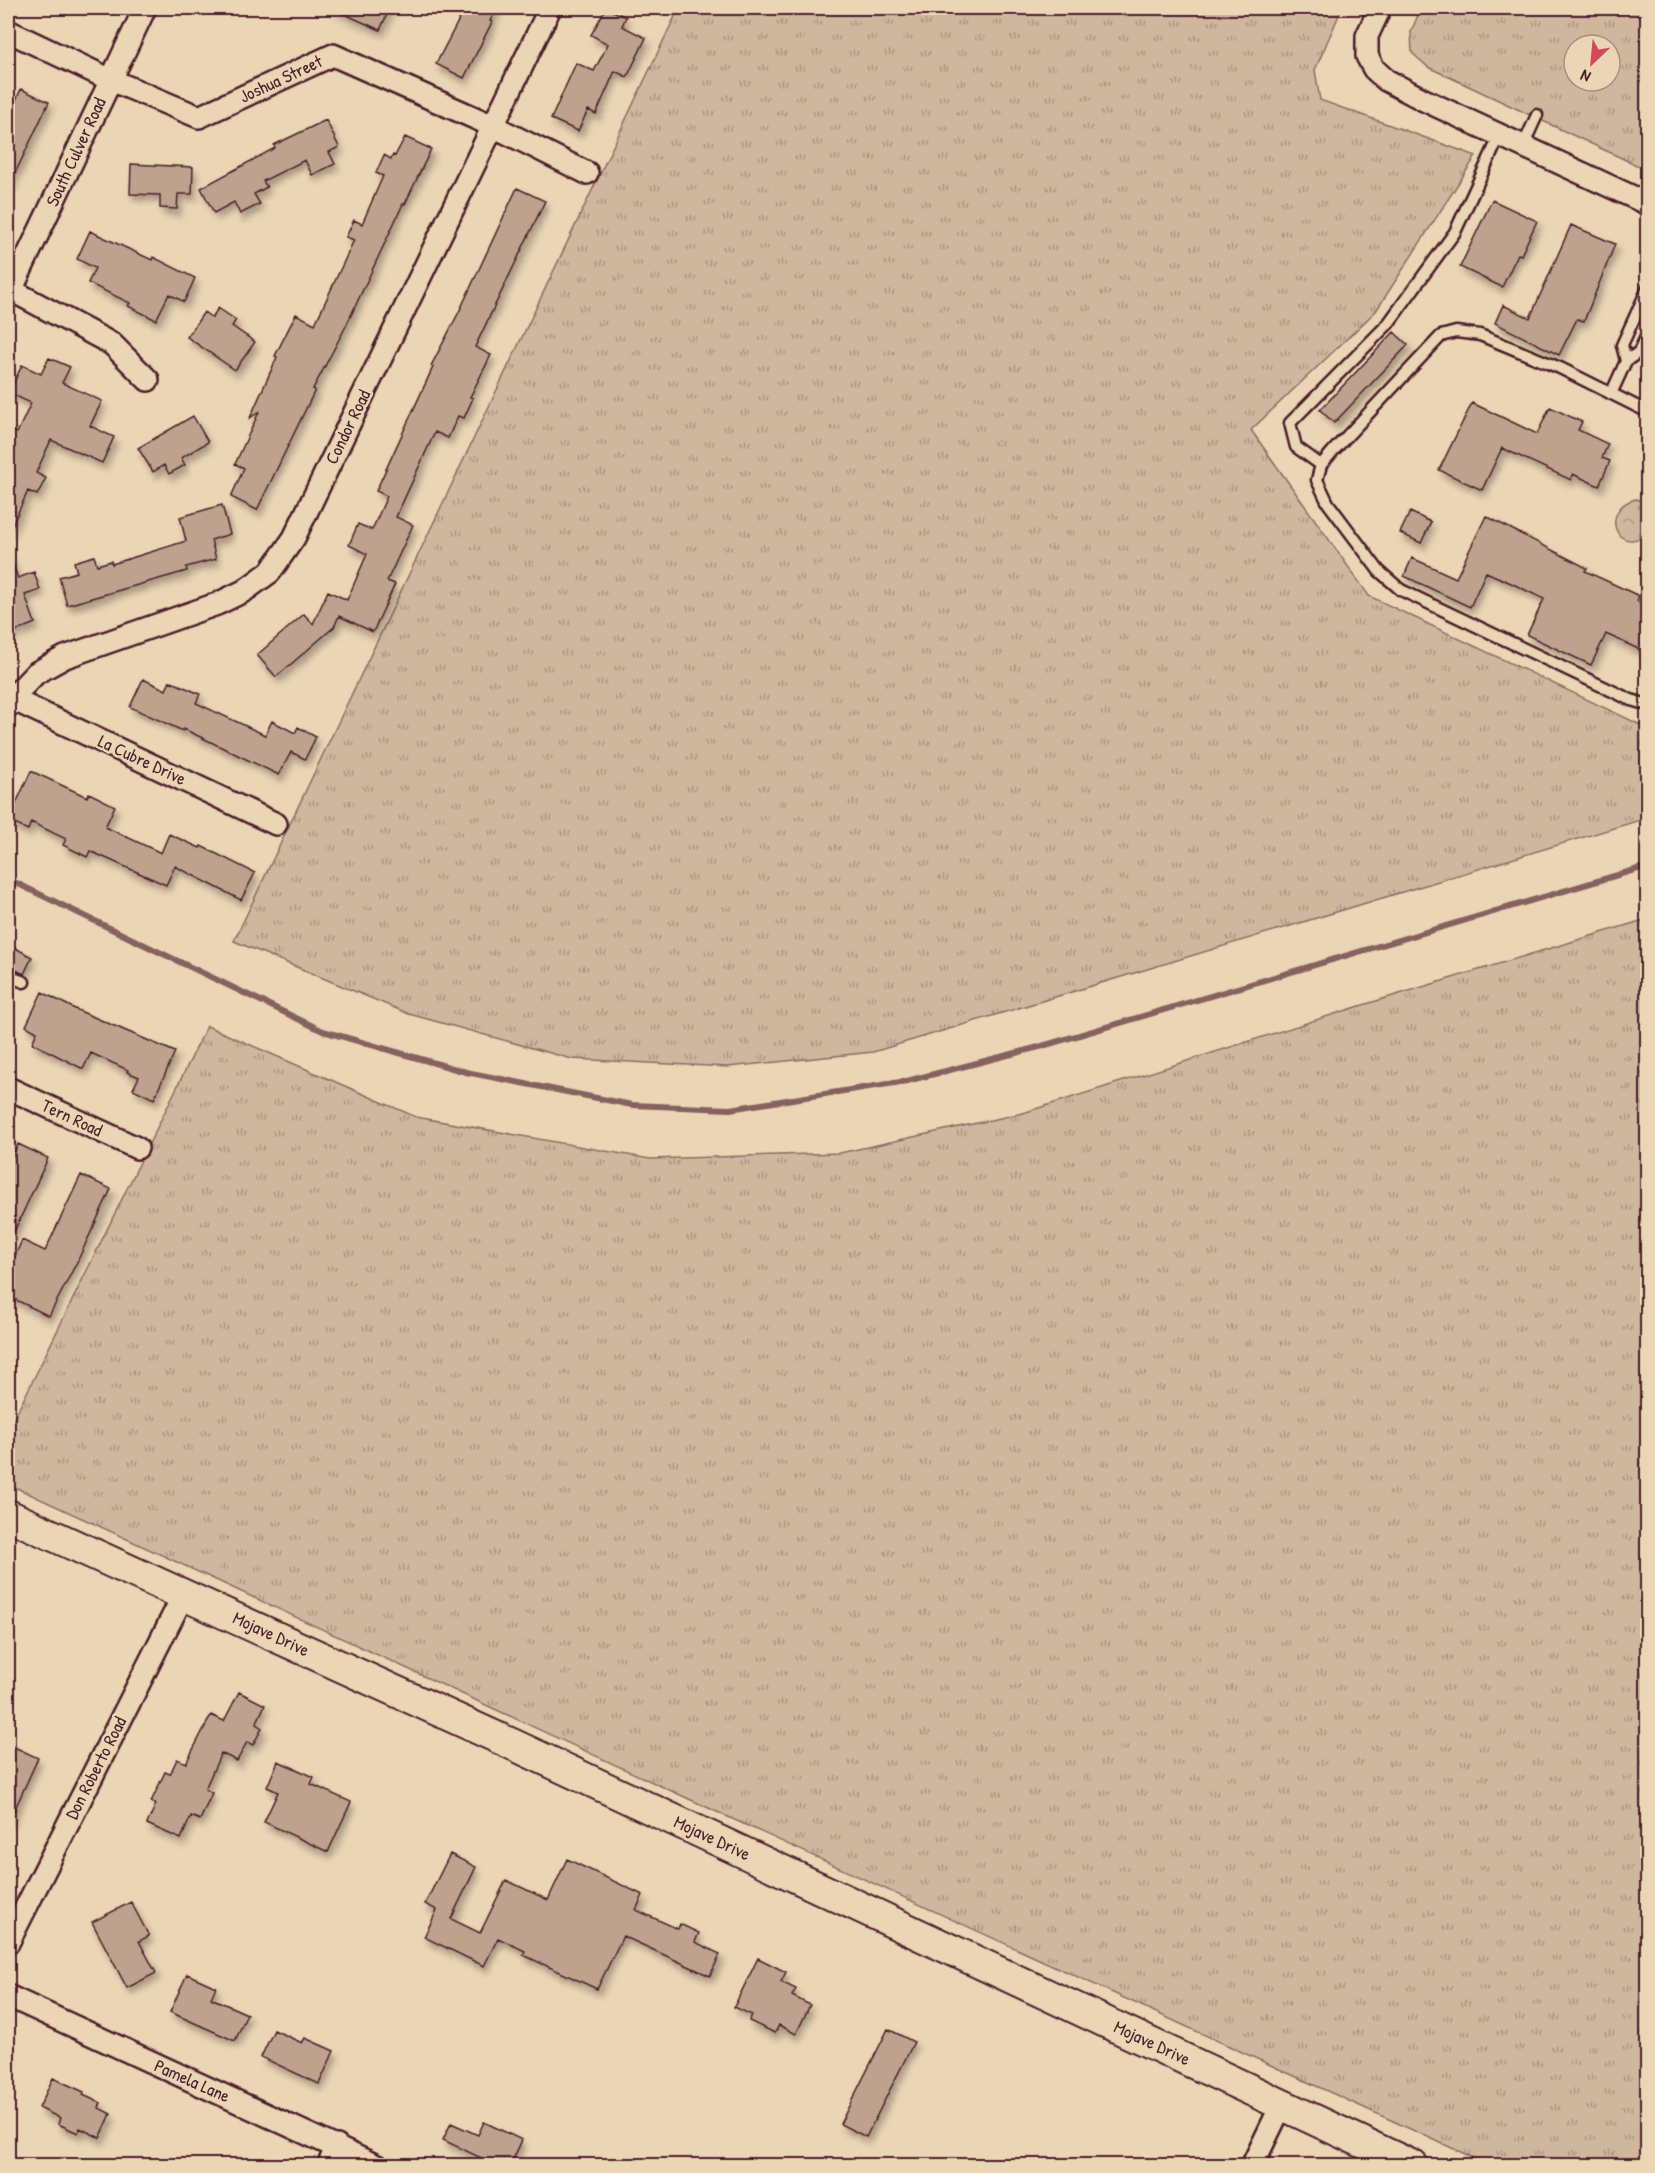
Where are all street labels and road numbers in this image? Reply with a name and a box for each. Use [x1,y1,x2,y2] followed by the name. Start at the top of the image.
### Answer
[235,48,327,109] street label: Joshua Street
[39,93,112,210] street label: South Culver Road
[319,385,376,468] street label: Condor Road
[94,728,190,791] street label: La Cubre Drive
[38,1093,107,1142] street label: Tern Road
[229,1605,313,1662] street label: Mojave Drive
[59,1712,132,1823] street label: Don Roberto Road
[670,1809,754,1866] street label: Mojave Drive
[1110,2014,1194,2071] street label: Mojave Drive
[151,2053,234,2108] street label: Pamela Lane

